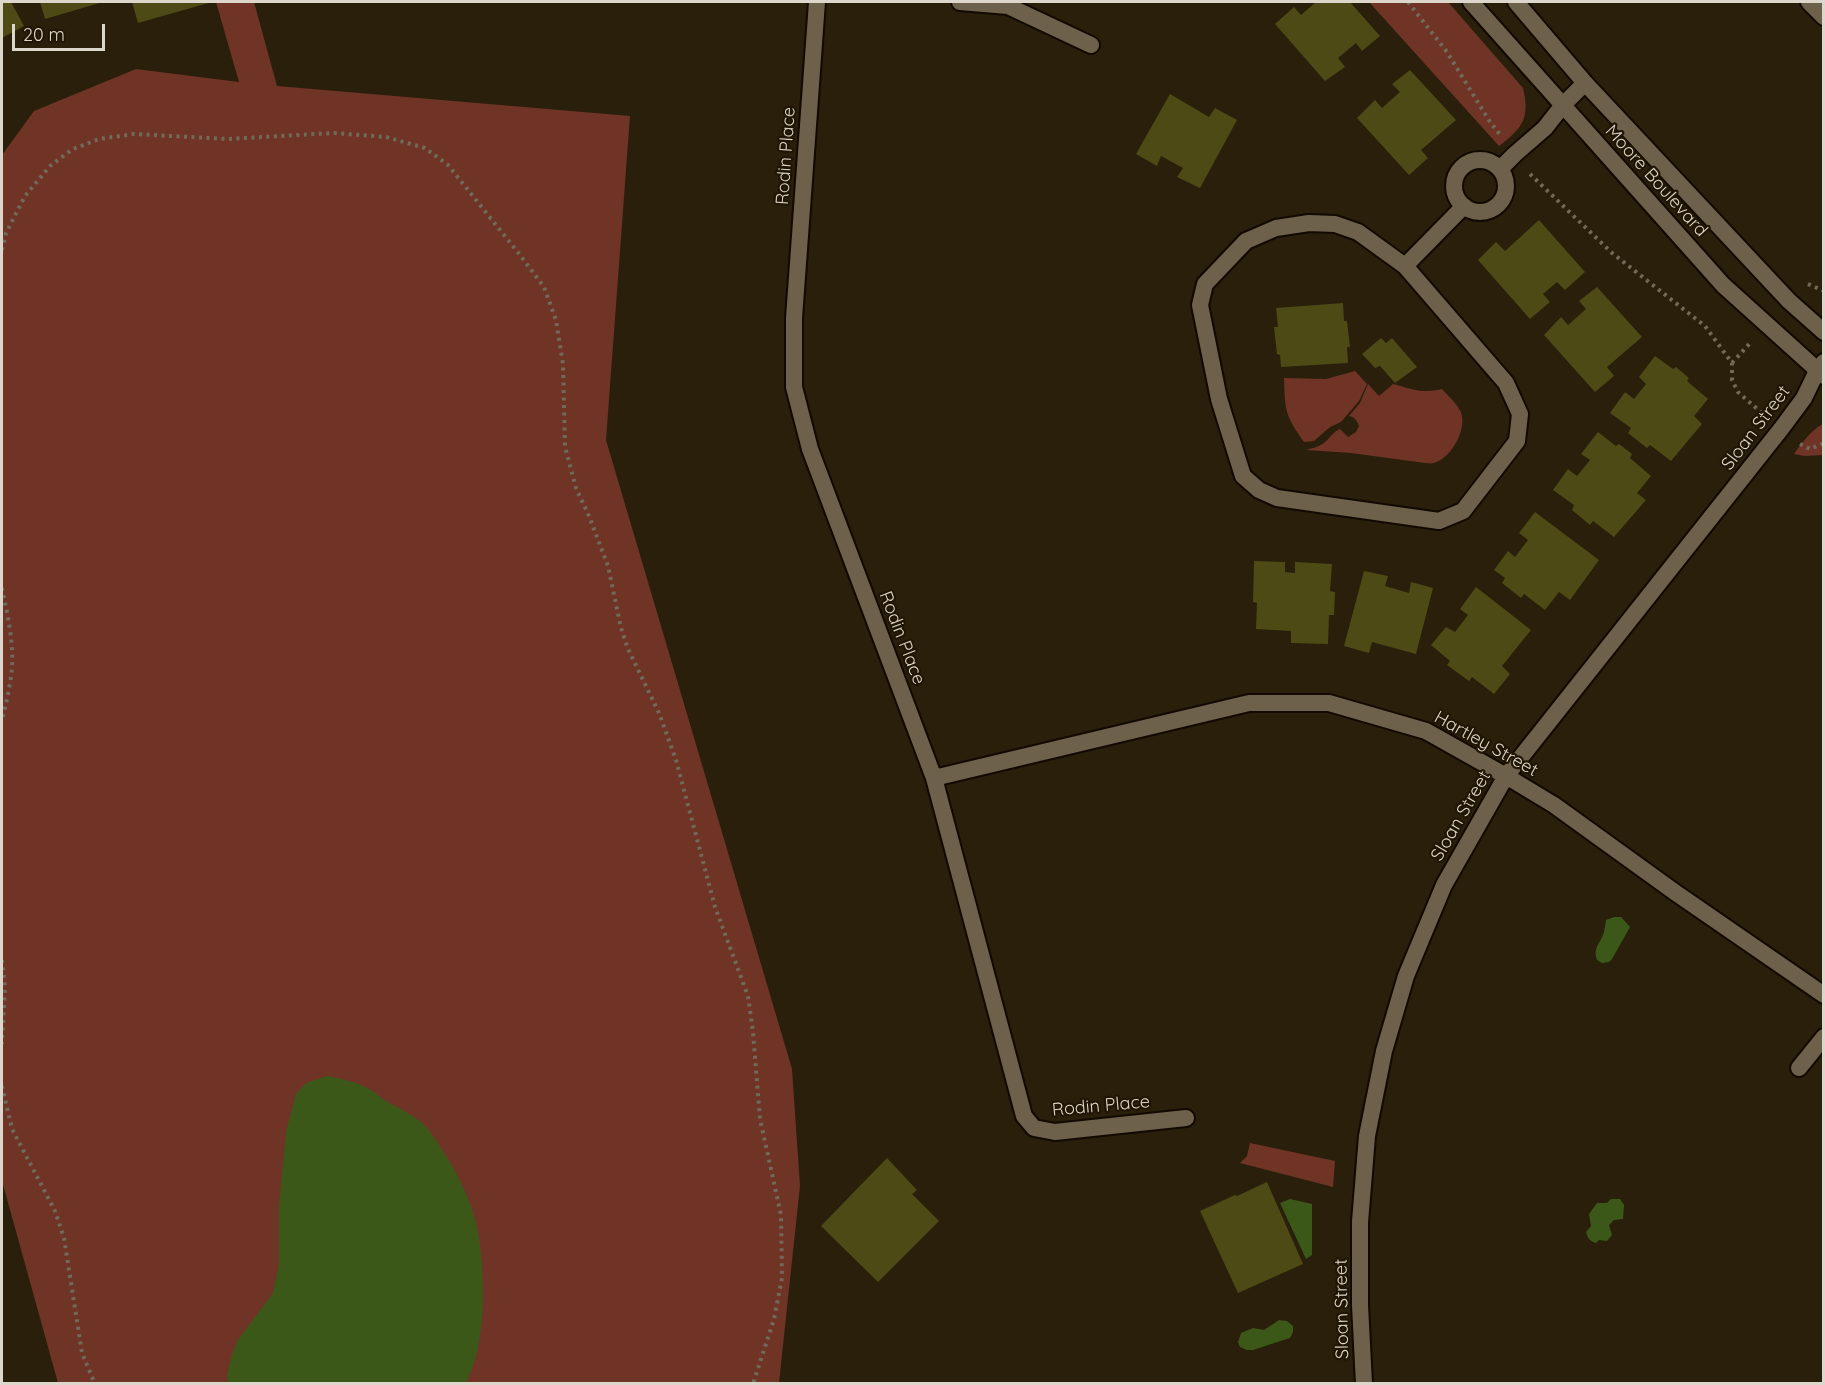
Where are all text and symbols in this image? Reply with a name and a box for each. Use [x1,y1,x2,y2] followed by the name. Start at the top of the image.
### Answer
[15,12,108,50] scale bar
[23,23,65,46] text: 20 m
[772,106,800,206] street label: Rodin Place
[1600,121,1712,241] street label: Moore Boulevard
[1717,381,1795,475] street label: Sloan Street
[874,588,930,688] street label: Rodin Place
[1430,707,1542,781] street label: Hartley Street
[1427,767,1495,865] street label: Sloan Street
[1051,1091,1151,1121] street label: Rodin Place
[1330,1259,1354,1359] street label: Sloan Street

